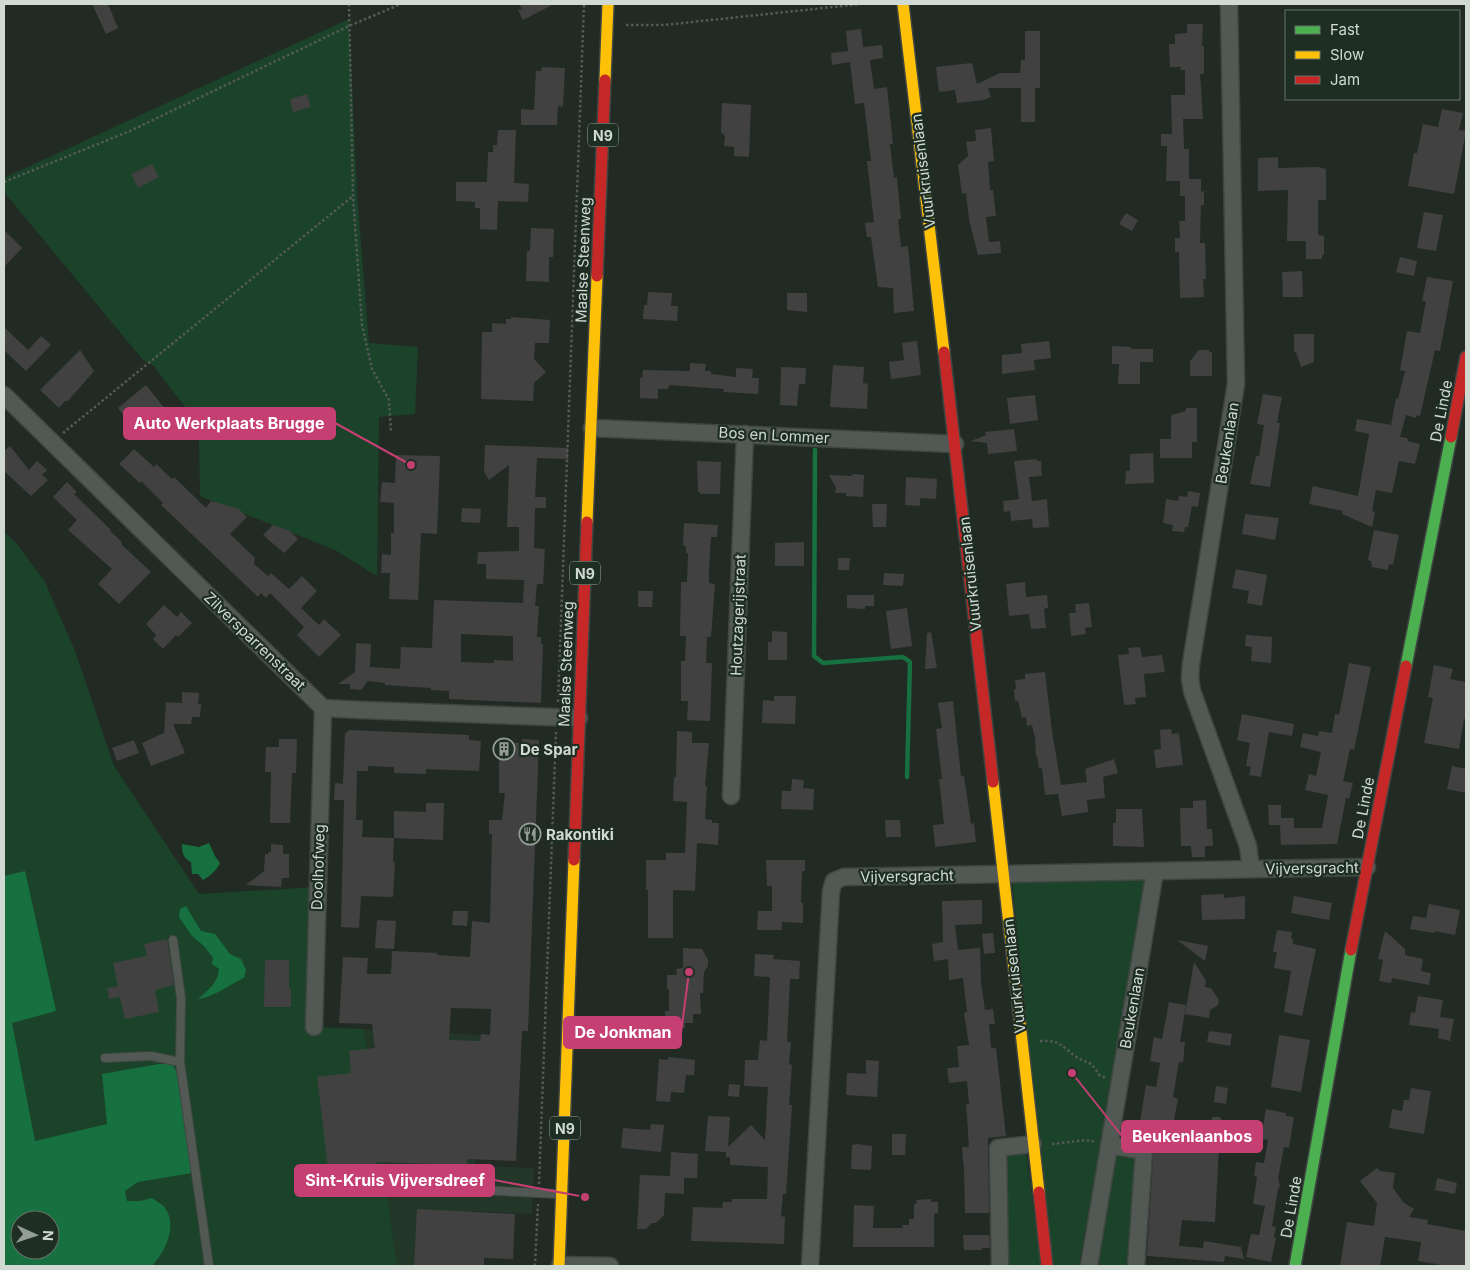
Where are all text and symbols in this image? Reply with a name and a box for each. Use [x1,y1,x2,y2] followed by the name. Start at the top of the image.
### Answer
[1285,10,1460,100] legend
[1330,20,1360,39] text: Fast
[1330,45,1364,64] text: Slow
[1330,70,1360,89] text: Jam
[907,113,939,229] street label: Vuurkruisenlaan
[588,124,618,146] road number: N9
[571,197,595,323] street label: Maalse Steenweg
[1426,378,1456,444] street label: De Linde
[1211,401,1243,485] street label: Beukenlaan
[124,408,335,439] callout: Auto Werkplaats Brugge
[134,413,324,433] text: Auto Werkplaats Brugge
[718,423,830,447] street label: Bos en Lommer
[955,516,985,632] street label: Vuurkruisenlaan
[726,554,750,676] street label: Houtzagerijstraat
[570,562,600,584] road number: N9
[200,588,310,694] street label: Zilversparrenstraat
[554,601,578,727] street label: Maalse Steenweg
[492,737,516,761] building icon: De Spar
[520,740,578,759] place label: De Spar
[1348,775,1378,841] street label: De Linde
[518,822,542,846] restaurant icon: Rakontiki
[307,824,329,910] street label: Doolhofweg
[546,825,614,844] place label: Rakontiki
[1265,858,1359,878] street label: Vijversgracht
[860,866,954,886] street label: Vijversgracht
[999,918,1029,1034] street label: Vuurkruisenlaan
[1116,966,1148,1050] street label: Beukenlaan
[564,1017,681,1048] callout: De Jonkman
[574,1022,672,1042] text: De Jonkman
[550,1116,580,1140] road number: N9
[1122,1121,1262,1152] callout: Beukenlaanbos
[1132,1126,1252,1146] text: Beukenlaanbos
[295,1165,494,1196] callout: Sint-Kruis Vijversdreef
[305,1170,485,1190] text: Sint-Kruis Vijversdreef
[1276,1174,1306,1240] street label: De Linde
[10,1210,60,1260] north arrow
[40,1230,57,1241] text: N

